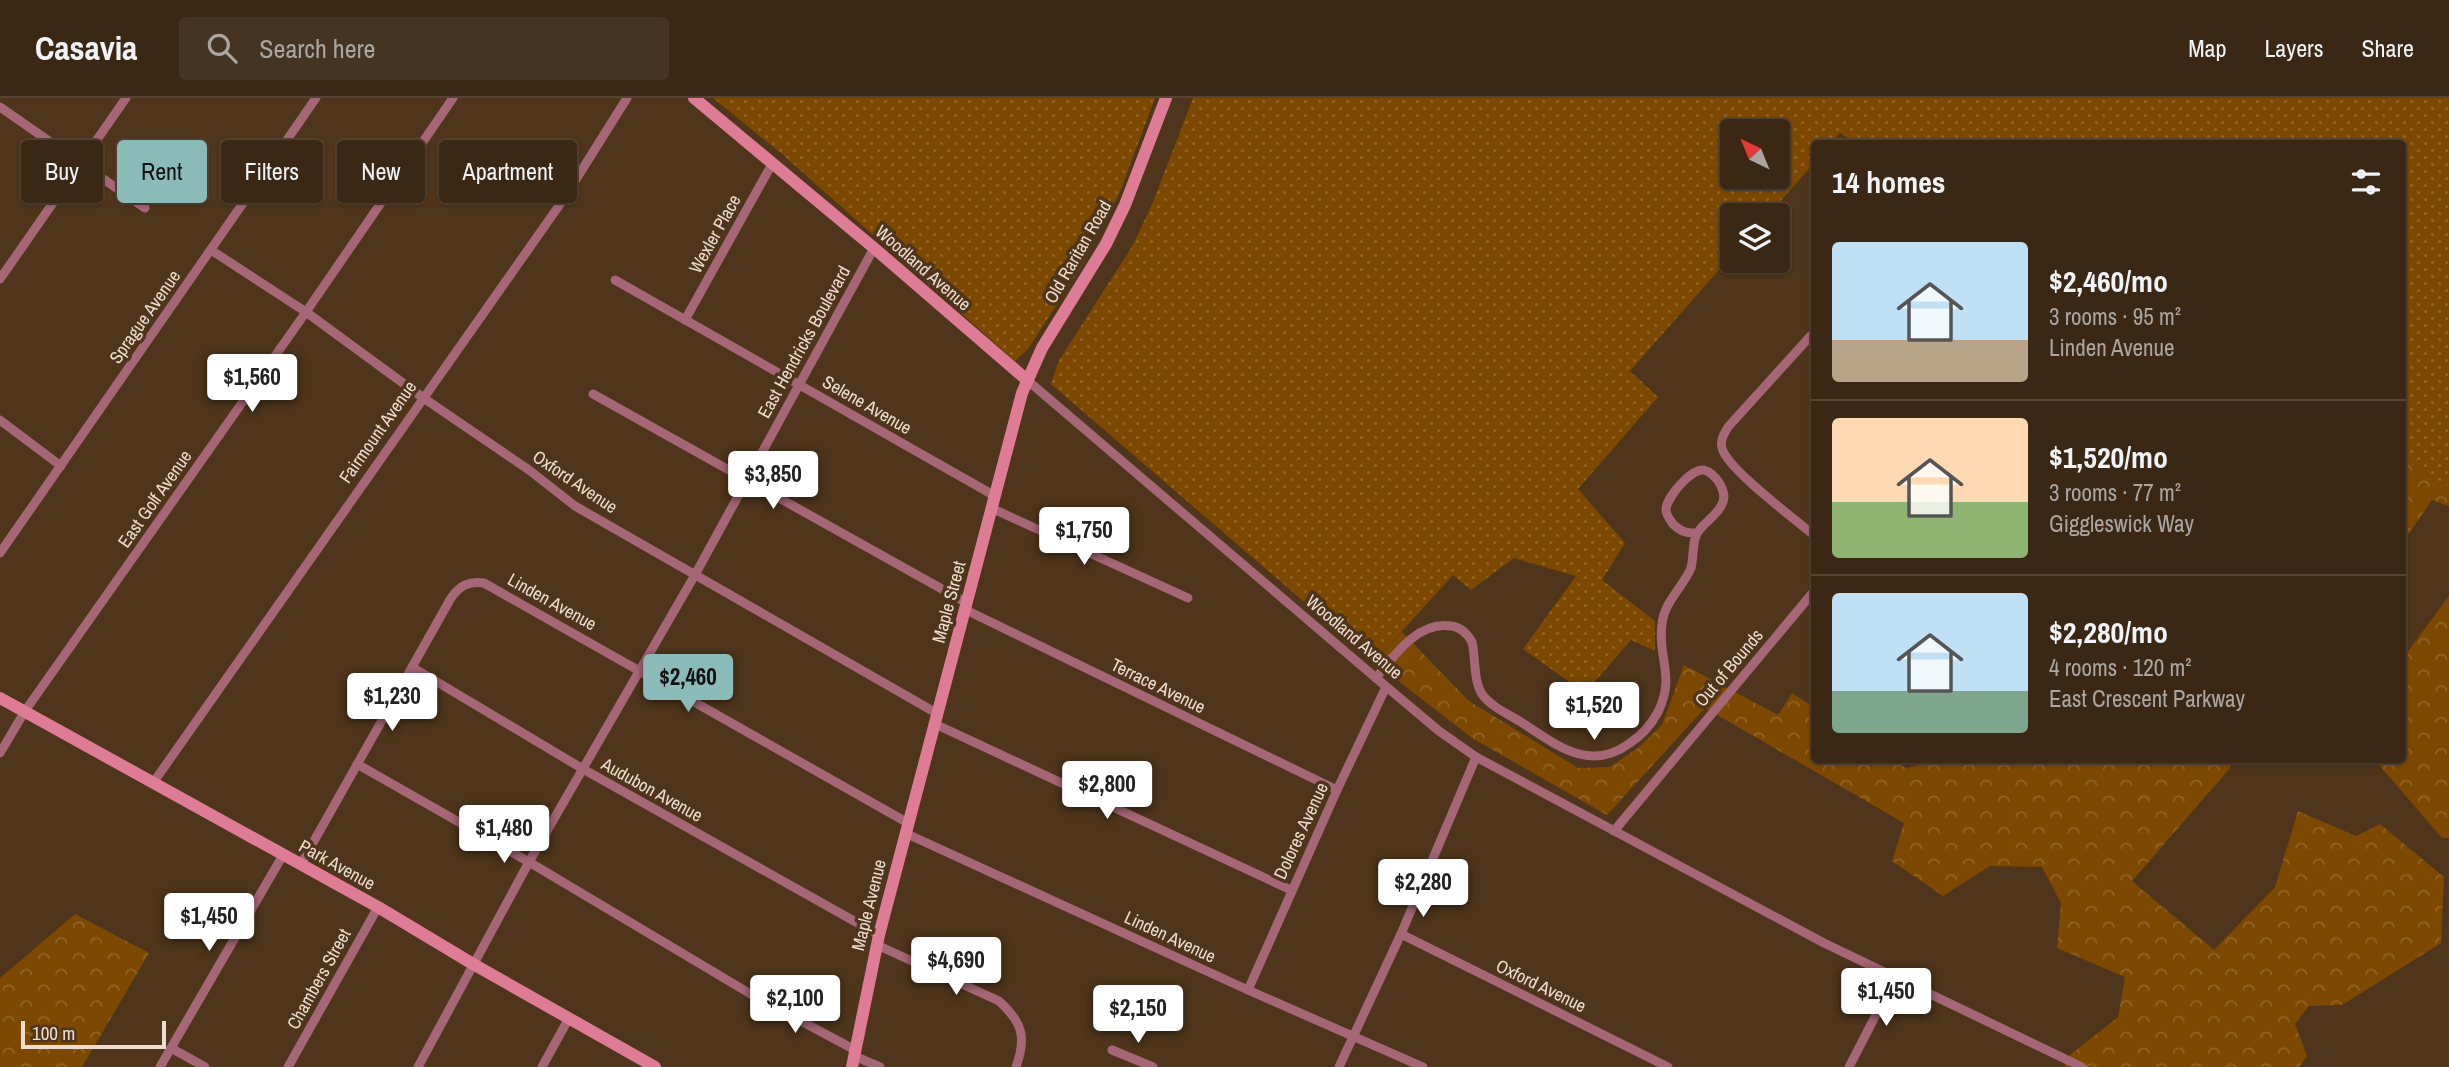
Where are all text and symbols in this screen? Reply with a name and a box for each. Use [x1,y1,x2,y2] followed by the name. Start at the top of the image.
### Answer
[179,17,669,80] search box
[35,26,137,70] text: Casavia
[203,29,241,67] icon: search
[259,31,375,66] text: Search here
[2188,32,2226,64] text: Map
[2264,32,2323,64] text: Layers
[2361,32,2414,64] text: Share
[1720,119,1790,189] north arrow
[1720,119,1790,273] map controls
[21,140,103,203] chip: Buy
[117,140,207,203] chip: Rent
[221,140,323,203] chip: Filters
[337,140,425,203] chip: New
[439,140,577,203] chip: Apartment
[1832,162,1946,202] text: 14 homes
[2347,163,2385,201] icon: filters
[683,190,747,278] street label: Wexler Place
[1038,196,1117,308] street label: Old Raritan Road
[1720,203,1790,273] button: layers
[870,219,977,316] street label: Woodland Avenue
[751,261,856,422] street label: East Hendricks Boulevard
[2049,261,2168,301] text: $2,460/mo
[103,265,186,368] street label: Sprague Avenue
[1888,270,1972,354] icon: home
[2049,301,2181,332] text: 3 rooms · 95 m²
[2049,332,2175,363] text: Linden Avenue
[195,354,309,414] pin: $1,560
[223,361,281,392] text: $1,560
[818,369,916,440] street label: Selene Avenue
[333,376,422,488] street label: Fairmount Avenue
[2049,437,2168,477] text: $1,520/mo
[528,444,623,519] street label: Oxford Avenue
[112,445,197,553] street label: East Golf Avenue
[1888,446,1972,530] icon: home
[716,452,830,511] pin: $3,850
[744,458,802,489] text: $3,850
[2049,477,2181,508] text: 3 rooms · 77 m²
[1027,508,1141,567] pin: $1,750
[2049,508,2194,539] text: Giggleswick Way
[1055,514,1113,545] text: $1,750
[926,558,971,646] street label: Maple Street
[503,567,601,636] street label: Linden Avenue
[1301,589,1408,685] street label: Woodland Avenue
[2049,612,2168,652] text: $2,280/mo
[1888,621,1972,705] icon: home
[1689,623,1769,712] street label: Out of Bounds
[1107,652,1210,719] street label: Terrace Avenue
[2049,652,2192,683] text: 4 rooms · 120 m²
[631,654,745,714] pin: $2,460
[659,661,717,692] text: $2,460
[335,674,449,733] pin: $1,230
[363,680,421,711] text: $1,230
[1537,682,1651,742] pin: $1,520
[2049,683,2245,714] text: East Crescent Parkway
[1565,689,1623,720] text: $1,520
[596,751,707,828] street label: Audubon Avenue
[1050,762,1164,821] pin: $2,800
[1078,768,1136,799] text: $2,800
[1267,778,1334,883] street label: Dolores Avenue
[447,806,561,865] pin: $1,480
[475,812,533,843] text: $1,480
[295,833,380,896] street label: Park Avenue
[845,857,892,953] street label: Maple Avenue
[1366,860,1480,919] pin: $2,280
[1394,866,1452,897] text: $2,280
[152,894,266,953] pin: $1,450
[180,900,238,931] text: $1,450
[1120,904,1220,969] street label: Linden Avenue
[281,924,357,1034] street label: Chambers Street
[899,937,1013,997] pin: $4,690
[927,944,985,975] text: $4,690
[1492,953,1590,1018] street label: Oxford Avenue
[1829,968,1943,1028] pin: $1,450
[1857,975,1915,1006] text: $1,450
[738,976,852,1035] pin: $2,100
[766,982,824,1013] text: $2,100
[1081,986,1195,1045] pin: $2,150
[1109,992,1167,1023] text: $2,150
[21,1018,166,1050] scale bar
[32,1020,75,1046] text: 100 m

